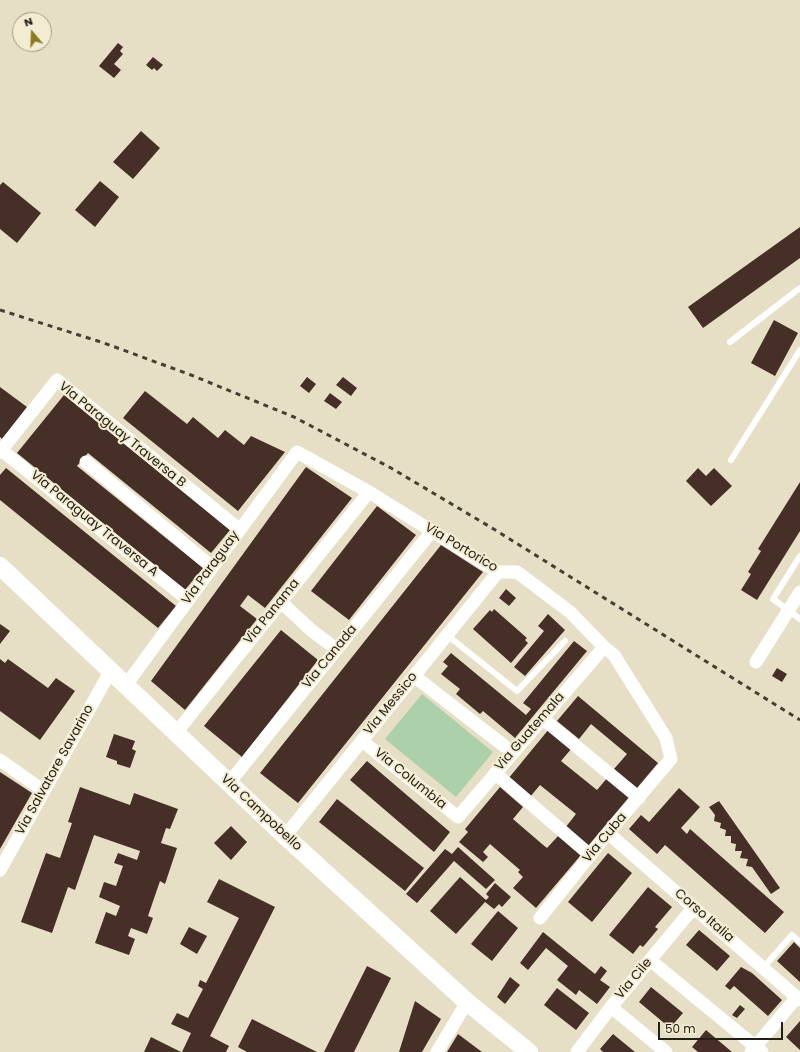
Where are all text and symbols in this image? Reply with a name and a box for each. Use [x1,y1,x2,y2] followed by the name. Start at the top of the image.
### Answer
[12,12,52,52] north arrow
[22,13,35,31] text: N
[55,379,189,491] street label: Via Paraguay Traversa B
[27,468,161,580] street label: Via Paraguay Traversa A
[422,520,500,576] street label: Via Portorico
[179,528,243,608] street label: Via Paraguay
[241,576,303,648] street label: Via Panama
[299,622,361,692] street label: Via Canada
[361,669,421,739] street label: Via Messico
[492,690,568,774] street label: Via Guatemala
[13,702,97,838] street label: Via Salvatore Savarino
[371,745,449,813] street label: Via Columbia
[217,771,305,855] street label: Via Campobello
[580,810,630,866] street label: Via Cuba
[671,886,737,946] street label: Corso Italia
[612,955,656,1003] street label: Via Cile
[660,1014,785,1040] scale bar
[665,1020,696,1037] text: 50 m

